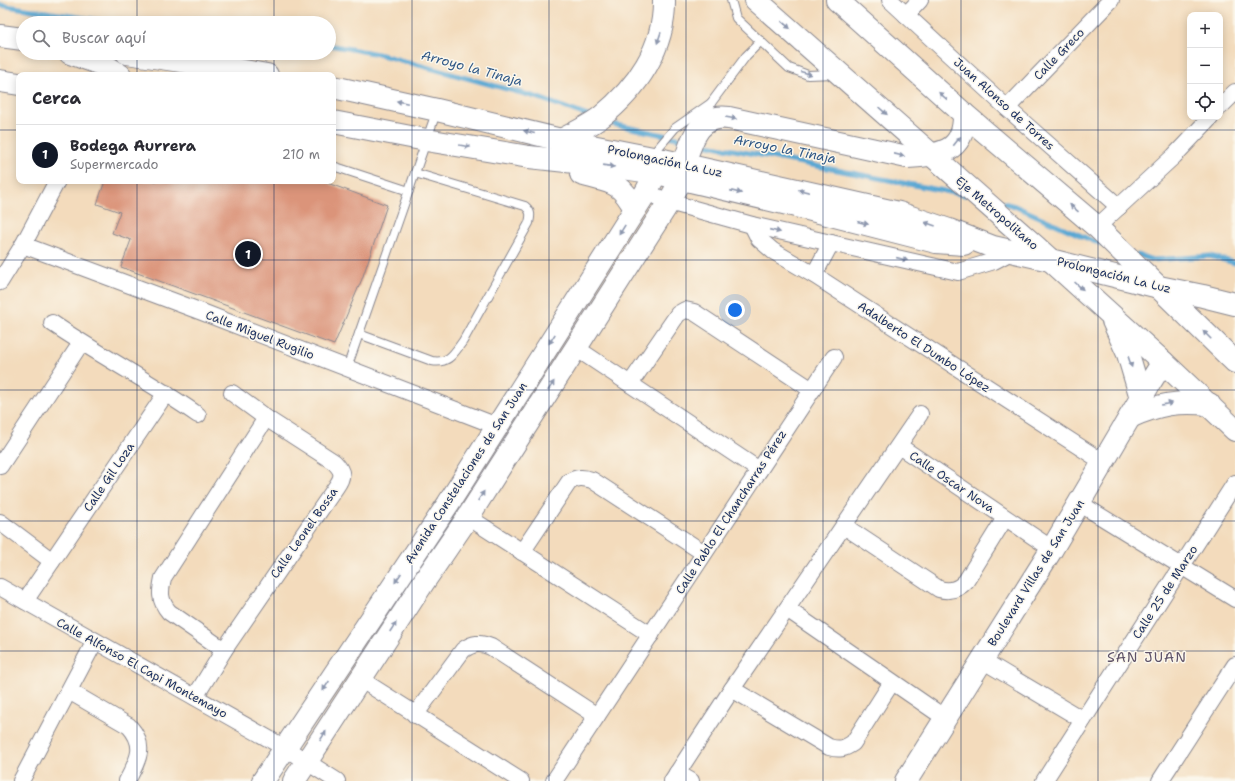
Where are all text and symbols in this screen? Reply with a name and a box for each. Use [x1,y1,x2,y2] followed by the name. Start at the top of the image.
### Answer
[1187,12,1223,120] map controls
[1187,12,1223,48] button: +
[16,16,336,60] search box
[780,21,791,30] one-way arrow
[1030,25,1088,83] street label: Calle Greco
[30,27,52,49] icon: search
[62,28,146,48] text: Buscar aquí
[655,33,661,45] one-way arrow
[420,46,524,90] water label: Arroyo la Tinaja
[1187,48,1223,84] button: −
[950,54,1058,154] street label: Juan Alonso de Torres
[799,71,812,77] one-way arrow
[1187,84,1223,120] button: locate
[32,87,81,109] text: Cerca
[938,91,949,100] one-way arrow
[396,99,409,105] one-way arrow
[878,107,889,116] one-way arrow
[725,116,737,122] one-way arrow
[523,129,535,135] one-way arrow
[732,131,838,167] water label: Arroyo la Tinaja
[70,136,196,156] text: Bodega Aurrera
[953,136,961,147] one-way arrow
[606,141,724,181] street label: Prolongación La Luz
[459,144,471,150] one-way arrow
[42,146,48,163] text: 1
[282,146,320,163] text: 210 m
[893,153,905,159] one-way arrow
[70,156,158,173] text: Supermercado
[603,163,615,169] one-way arrow
[952,173,1042,253] street label: Eje Metropolitano
[798,188,811,194] one-way arrow
[730,190,743,196] one-way arrow
[1069,203,1079,212] one-way arrow
[857,220,869,226] one-way arrow
[924,221,936,227] one-way arrow
[618,224,626,235] one-way arrow
[769,228,781,234] one-way arrow
[235,239,261,269] pin: 1
[1055,253,1173,297] street label: Prolongación La Luz
[895,257,908,263] one-way arrow
[1074,281,1084,291] one-way arrow
[855,298,993,396] street label: Adalberto El Dumbo López
[725,300,745,320] your location
[203,307,317,363] street label: Calle Miguel Rugilio
[1202,330,1212,340] one-way arrow
[549,333,556,345] one-way arrow
[1127,356,1133,368] one-way arrow
[401,379,531,567] street label: Avenida Constelaciones de San Juan
[547,381,555,392] one-way arrow
[1161,401,1173,407] one-way arrow
[672,427,790,597] street label: Calle Pablo El Chancharras Pérez
[80,439,138,515] street label: Calle Gil Loza
[906,448,998,517] street label: Calle Oscar Nova
[267,484,342,582] street label: Calle Leonel Bossa
[477,491,485,501] one-way arrow
[984,497,1088,649] street label: Boulevard Villas de San Juan
[1129,542,1201,642] street label: Calle 25 de Marzo
[394,573,402,583] one-way arrow
[54,614,230,722] street label: Calle Alfonso El Capi Montemayo
[390,622,397,633] one-way arrow
[1107,648,1187,666] district label: SAN JUAN
[322,681,330,691] one-way arrow
[319,731,326,742] one-way arrow

